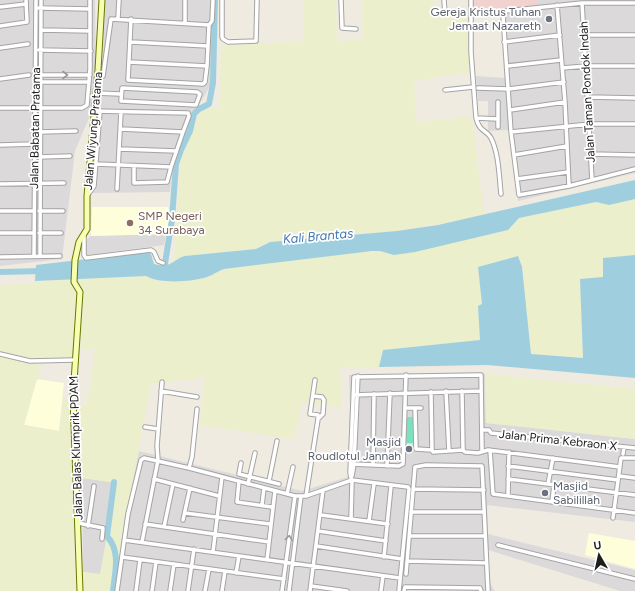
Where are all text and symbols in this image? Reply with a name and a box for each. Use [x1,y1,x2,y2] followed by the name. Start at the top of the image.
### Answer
[431,5,541,33] place label: Gereja Kristus Tuhan Jemaat Nazareth
[544,14,554,24] marker: Gereja Kristus Tuhan Jemaat Nazareth
[576,21,598,163] street label: Jalan Taman Pondok Indah
[27,67,43,189] street label: Jalan Babatan Pratama
[62,71,68,79] one-way arrow
[81,71,105,191] street label: Jalan Wiyung Pratama
[138,209,205,237] place label: SMP Negeri 34 Surabaya
[125,218,135,228] marker: SMP Negeri 34 Surabaya
[282,225,354,247] water label: Kali Brantas
[66,376,86,520] street label: Jalan Balas Klumprik PDAM
[498,427,618,453] street label: Jalan Prima Kebraon X
[308,435,401,463] place label: Masjid Roudlotul Jannah
[404,444,414,454] marker: Masjid Roudlotul Jannah
[553,479,600,507] place label: Masjid Sabilillah
[540,488,550,498] marker: Masjid Sabilillah
[284,535,293,542] one-way arrow
[579,535,619,575] north arrow
[593,539,603,553] text: U

